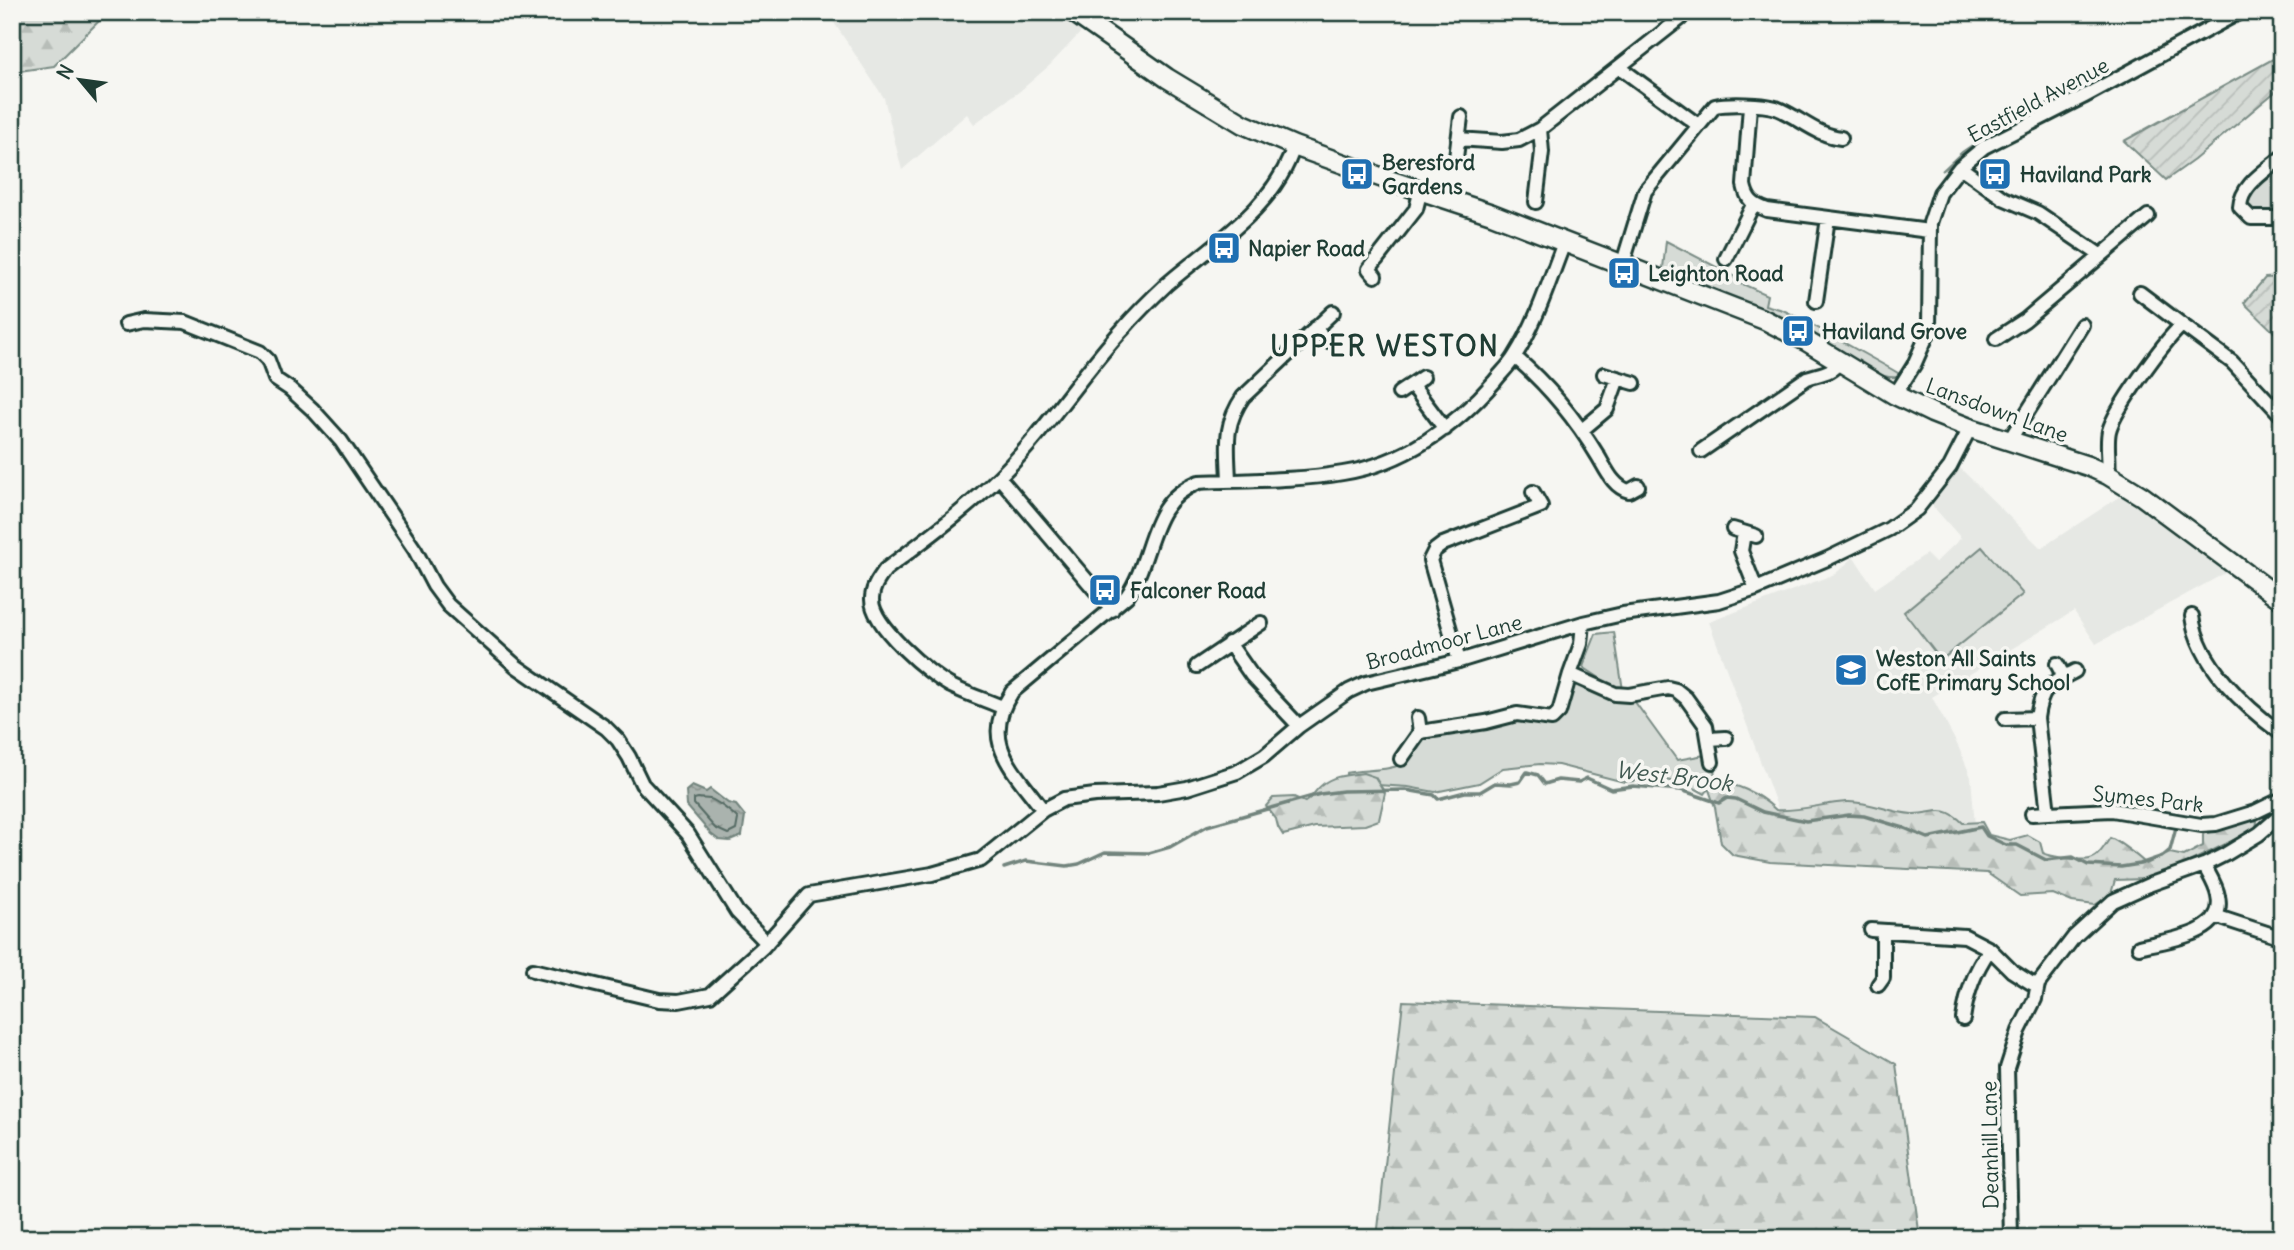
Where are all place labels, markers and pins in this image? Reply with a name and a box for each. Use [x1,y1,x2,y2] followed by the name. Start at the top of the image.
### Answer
[1382,149,1476,200] place label: Beresford Gardens
[1338,155,1376,193] bus stop icon: Beresford Gardens
[1976,155,2014,193] bus stop icon: Haviland Park
[2020,161,2152,188] place label: Haviland Park
[1205,229,1243,267] bus stop icon: Napier Road
[1248,235,1366,262] place label: Napier Road
[1605,254,1643,292] bus stop icon: Leighton Road
[1648,260,1784,287] place label: Leighton Road
[1779,312,1817,350] bus stop icon: Haviland Grove
[1822,318,1967,345] place label: Haviland Grove
[1086,571,1124,609] bus stop icon: Falconer Road
[1130,577,1267,604] place label: Falconer Road
[1876,645,2070,696] place label: Weston All Saints CofE Primary School
[1832,651,1870,689] school or university icon: Weston All Saints CofE Primary School

